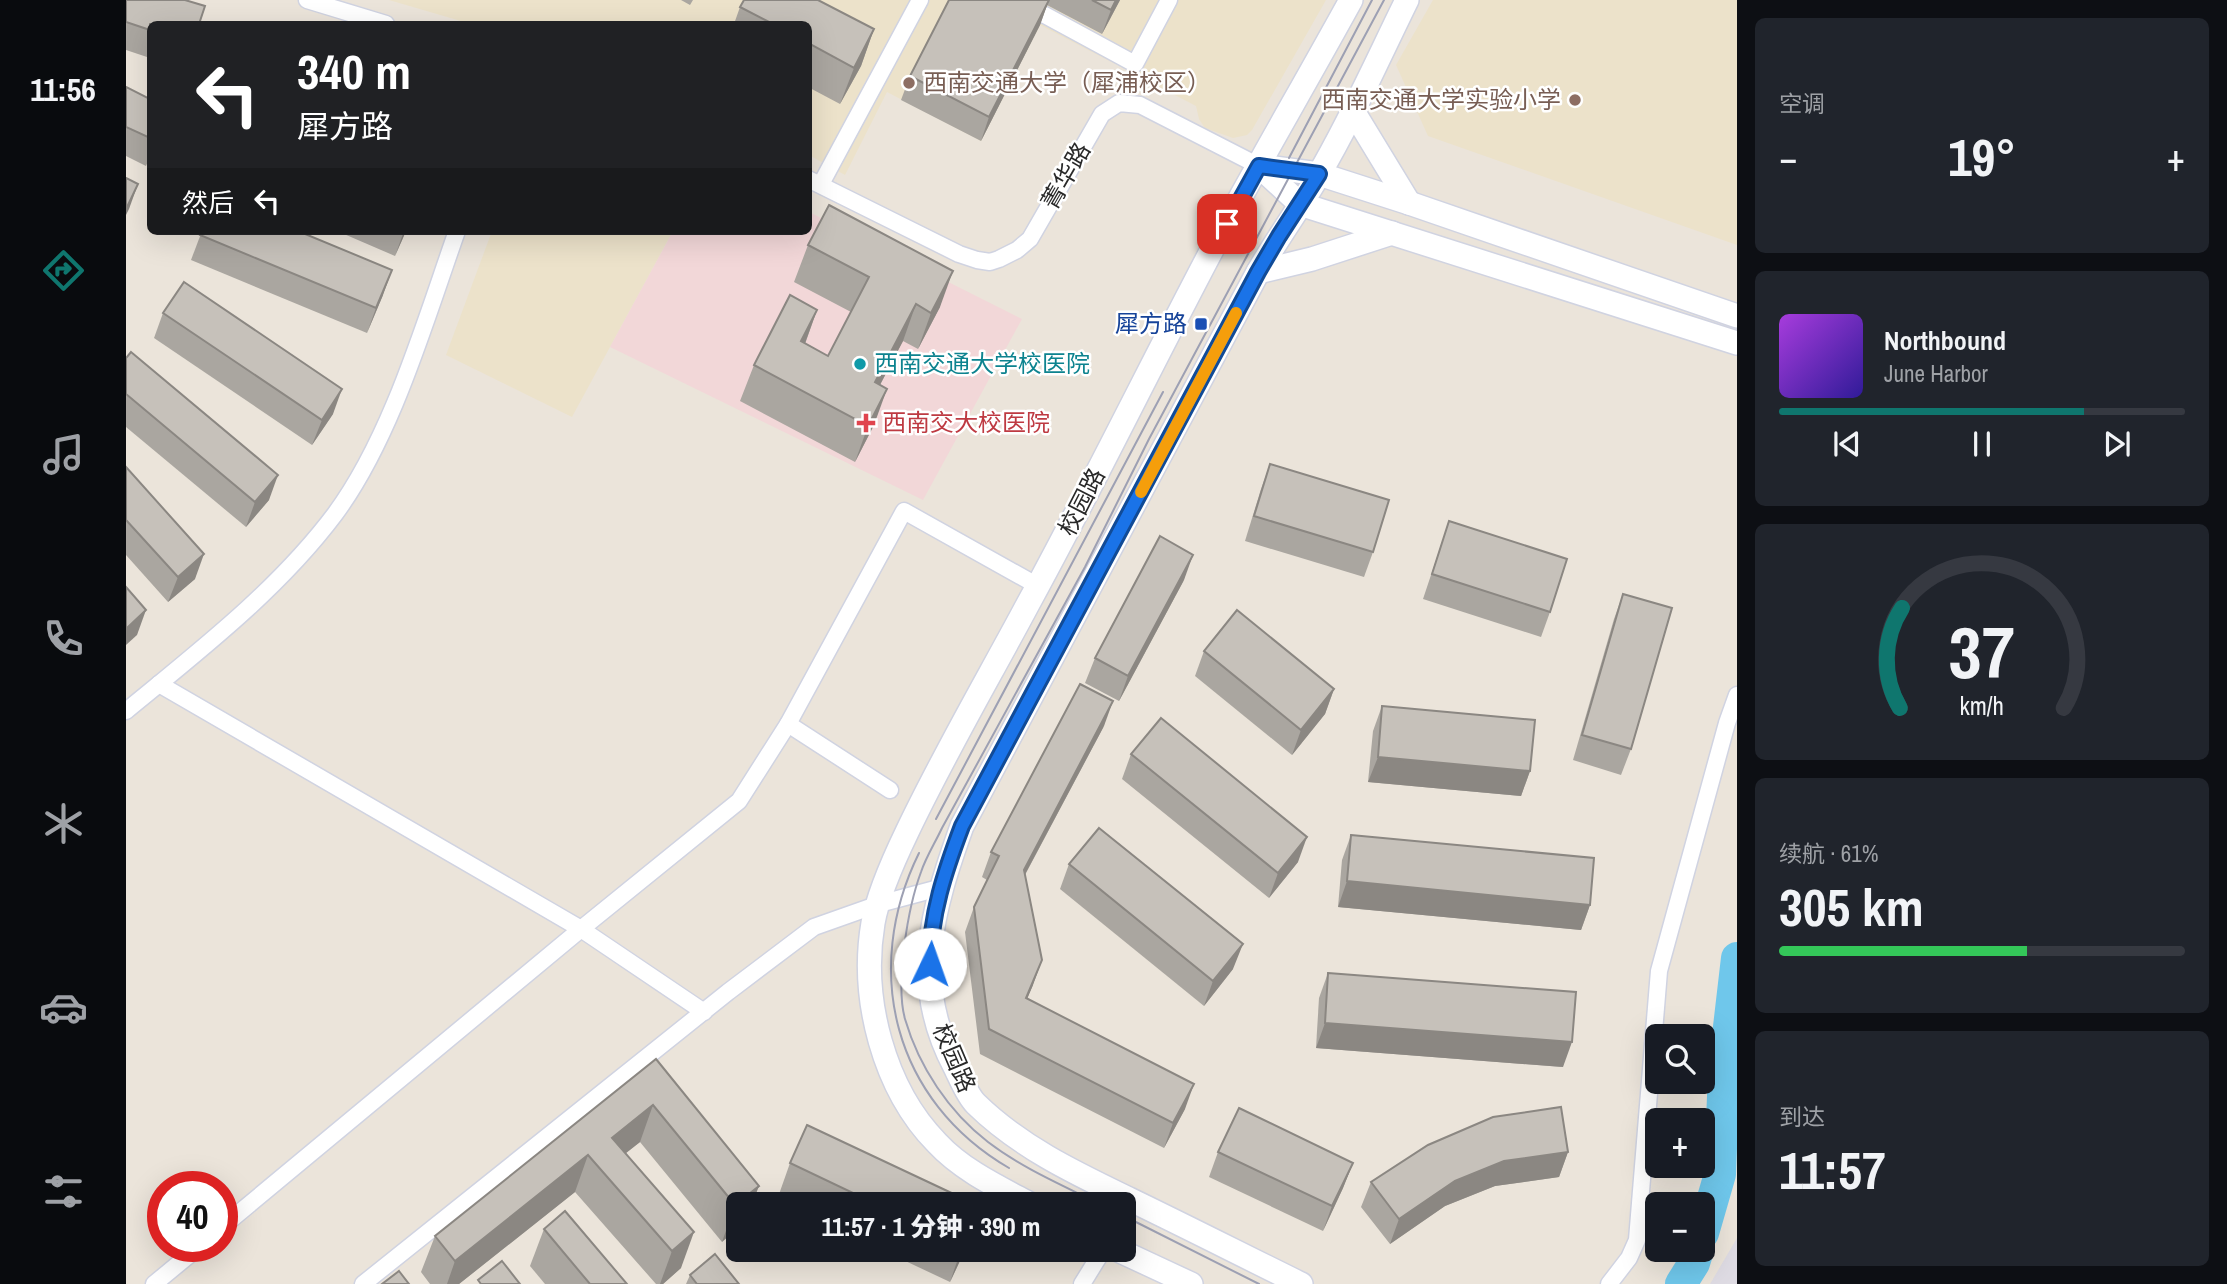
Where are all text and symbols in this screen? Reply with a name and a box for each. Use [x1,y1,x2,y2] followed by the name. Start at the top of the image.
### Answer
[297,38,411,104] text: 340 m
[182,49,273,140] icon: left
[923,66,1211,98] place label: 西南交通大学（犀浦校区）
[30,68,96,111] text: 11:56
[901,75,917,91] marker: 西南交通大学（犀浦校区）
[1321,83,1561,115] place label: 西南交通大学实验小学
[1779,88,1825,119] text: 空调
[1567,92,1583,108] marker: 西南交通大学实验小学
[297,105,393,148] text: 犀方路
[1948,122,2016,192] text: 19°
[1779,132,1797,183] text: −
[2167,132,2185,183] text: +
[1033,136,1097,215] street label: 菁华路
[248,182,286,220] icon: left
[182,185,234,220] text: 然后
[1197,194,1257,254] pin
[1208,205,1246,243] icon: arrive
[39,246,88,295] icon: directions
[1115,307,1187,339] place label: 犀方路
[1193,316,1209,332] marker: 犀方路
[1884,323,2006,358] text: Northbound
[874,347,1090,379] place label: 西南交通大学校医院
[852,356,868,372] marker: 西南交通大学校医院
[1884,358,1988,389] text: June Harbor
[882,406,1050,438] place label: 西南交大校医院
[856,413,876,433] marker: 西南交大校医院
[1828,425,1866,463] icon: previous
[1963,425,2001,463] icon: pause
[2098,425,2136,463] icon: next
[39,430,88,479] icon: music
[1051,462,1112,541] street label: 校园路
[1949,603,2015,701] text: 37
[39,614,88,663] icon: phone
[1960,689,2004,723] text: km/h
[39,799,88,848] icon: climate
[1779,838,1878,869] text: 续航 · 61%
[1779,872,1924,942] text: 305 km
[893,927,967,1001] position arrow
[39,983,88,1032] icon: car
[926,1018,984,1097] street label: 校园路
[1645,1024,1715,1262] map controls
[1645,1024,1715,1094] button: search
[1779,1101,1825,1132] text: 到达
[1645,1108,1715,1178] button: +
[1779,1135,1886,1205] text: 11:57
[39,1167,88,1216] icon: filters
[147,1171,238,1262] speed limit sign: 40
[1645,1192,1715,1262] button: −
[821,1209,1041,1244] text: 11:57 · 1 分钟 · 390 m

